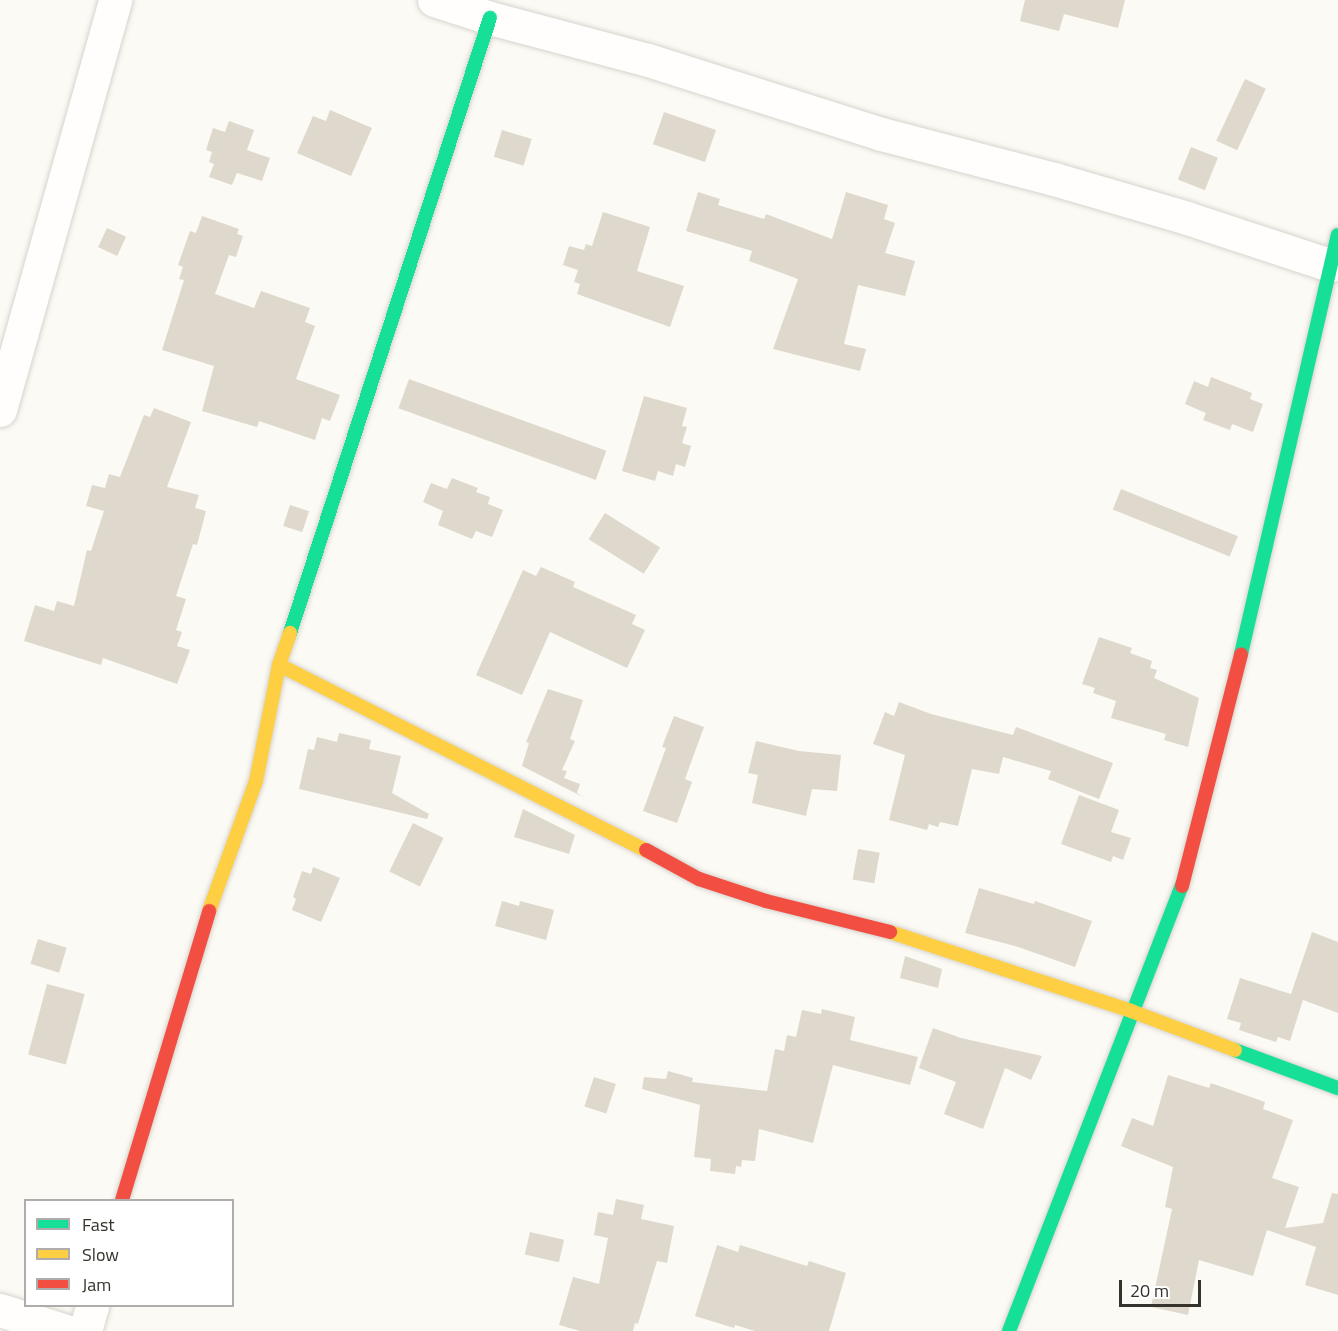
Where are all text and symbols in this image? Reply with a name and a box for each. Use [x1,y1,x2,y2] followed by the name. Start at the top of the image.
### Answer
[24,1199,234,1307] legend
[82,1211,115,1238] text: Fast
[82,1241,119,1268] text: Slow
[1122,1268,1204,1306] scale bar
[82,1271,111,1298] text: Jam
[1130,1277,1169,1304] text: 20 m

